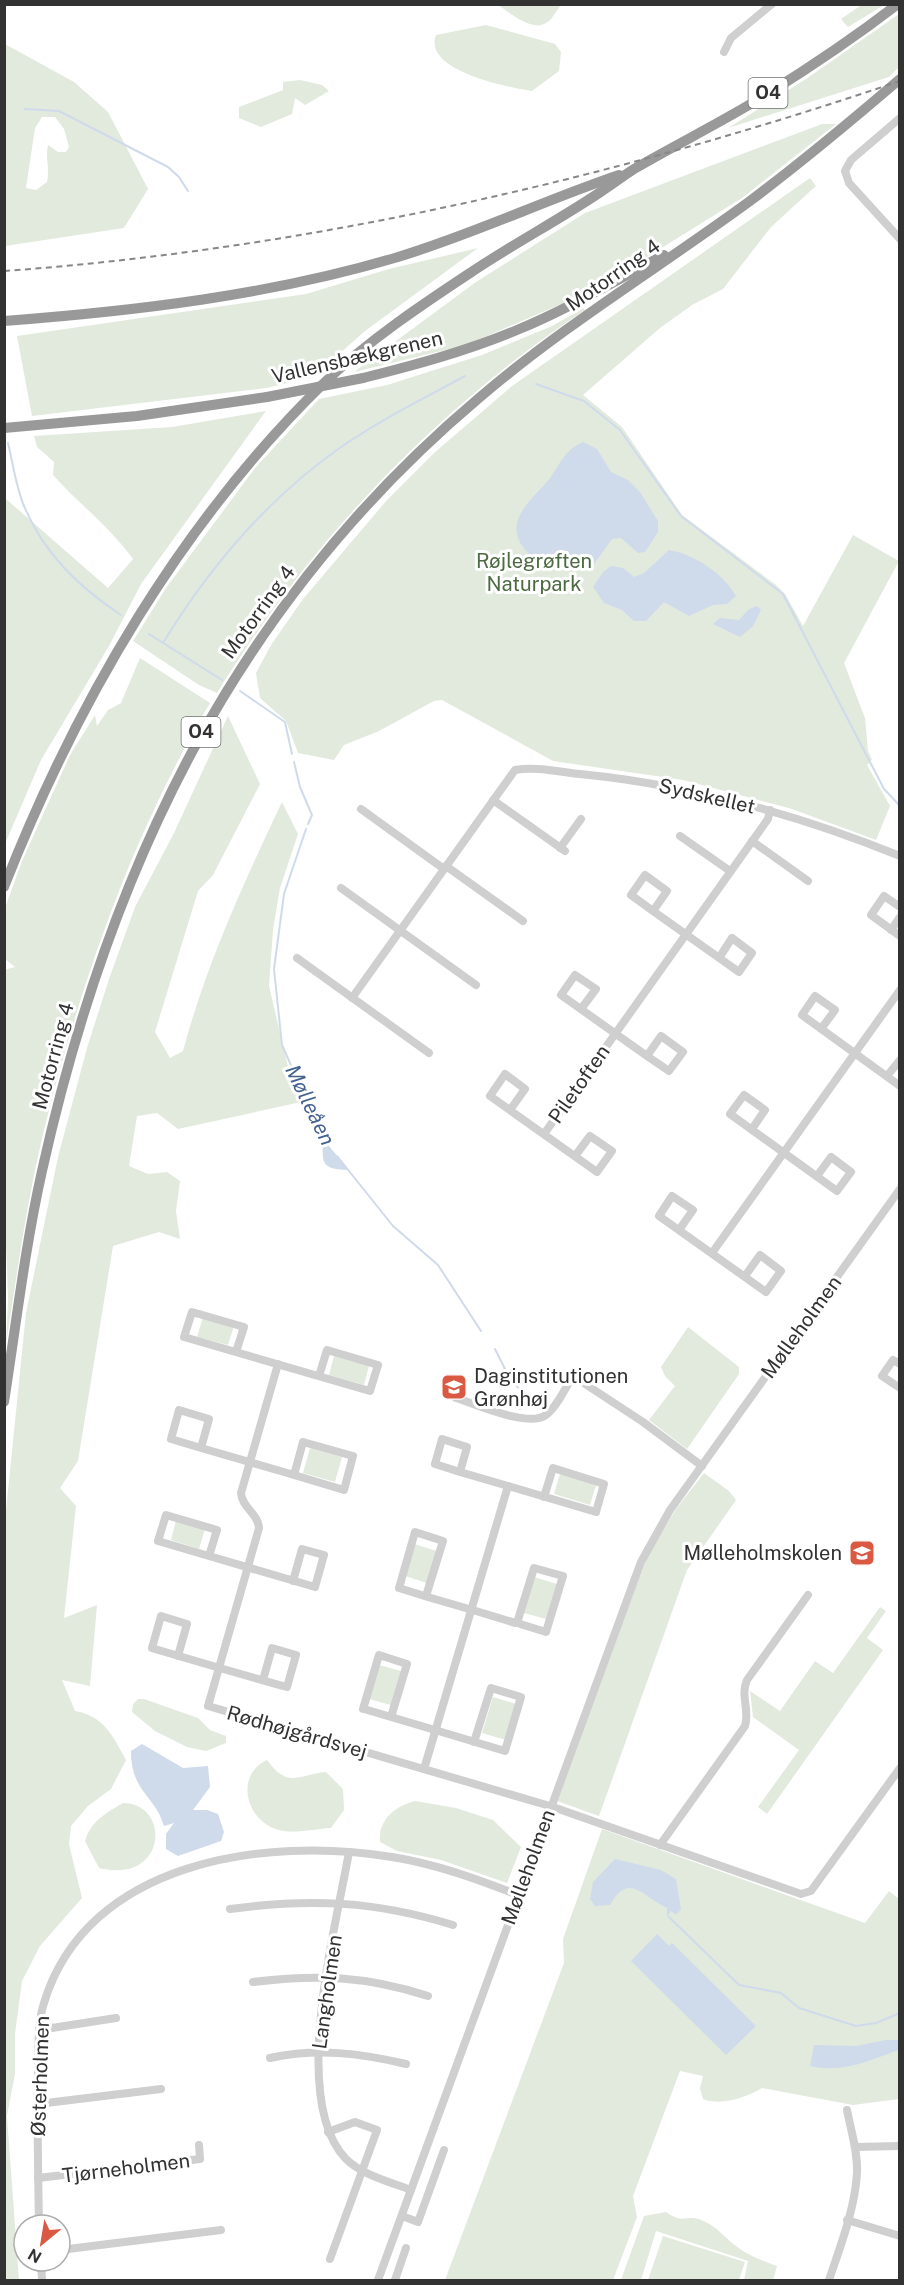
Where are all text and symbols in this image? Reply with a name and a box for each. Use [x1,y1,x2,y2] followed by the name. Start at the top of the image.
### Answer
[748,78,788,108] road number: O4
[561,234,665,316] street label: Motorring 4
[269,326,445,388] street label: Vallensbækgrenen
[476,549,592,596] park label: Røjlegrøften Naturpark
[216,561,300,663] street label: Motorring 4
[182,717,220,747] road number: O4
[656,773,758,819] street label: Sydskellet
[27,1000,79,1112] street label: Motorring 4
[543,1040,615,1128] street label: Piletoften
[280,1060,341,1149] water label: Mølleåen
[756,1271,846,1383] street label: Mølleholmen
[474,1364,628,1411] place label: Daginstitutionen Grønhøj
[439,1372,469,1402] school or university icon: Daginstitutionen Grønhøj
[847,1538,877,1568] school or university icon: Mølleholmskolen
[683,1541,842,1565] place label: Mølleholmskolen
[224,1701,370,1763] street label: Rødhøjgårdsvej
[496,1806,560,1928] street label: Mølleholmen
[307,1933,347,2051] street label: Langholmen
[26,2015,54,2137] street label: Østerholmen
[61,2148,191,2188] street label: Tjørneholmen
[12,2213,72,2273] north arrow
[25,2244,45,2267] text: N

